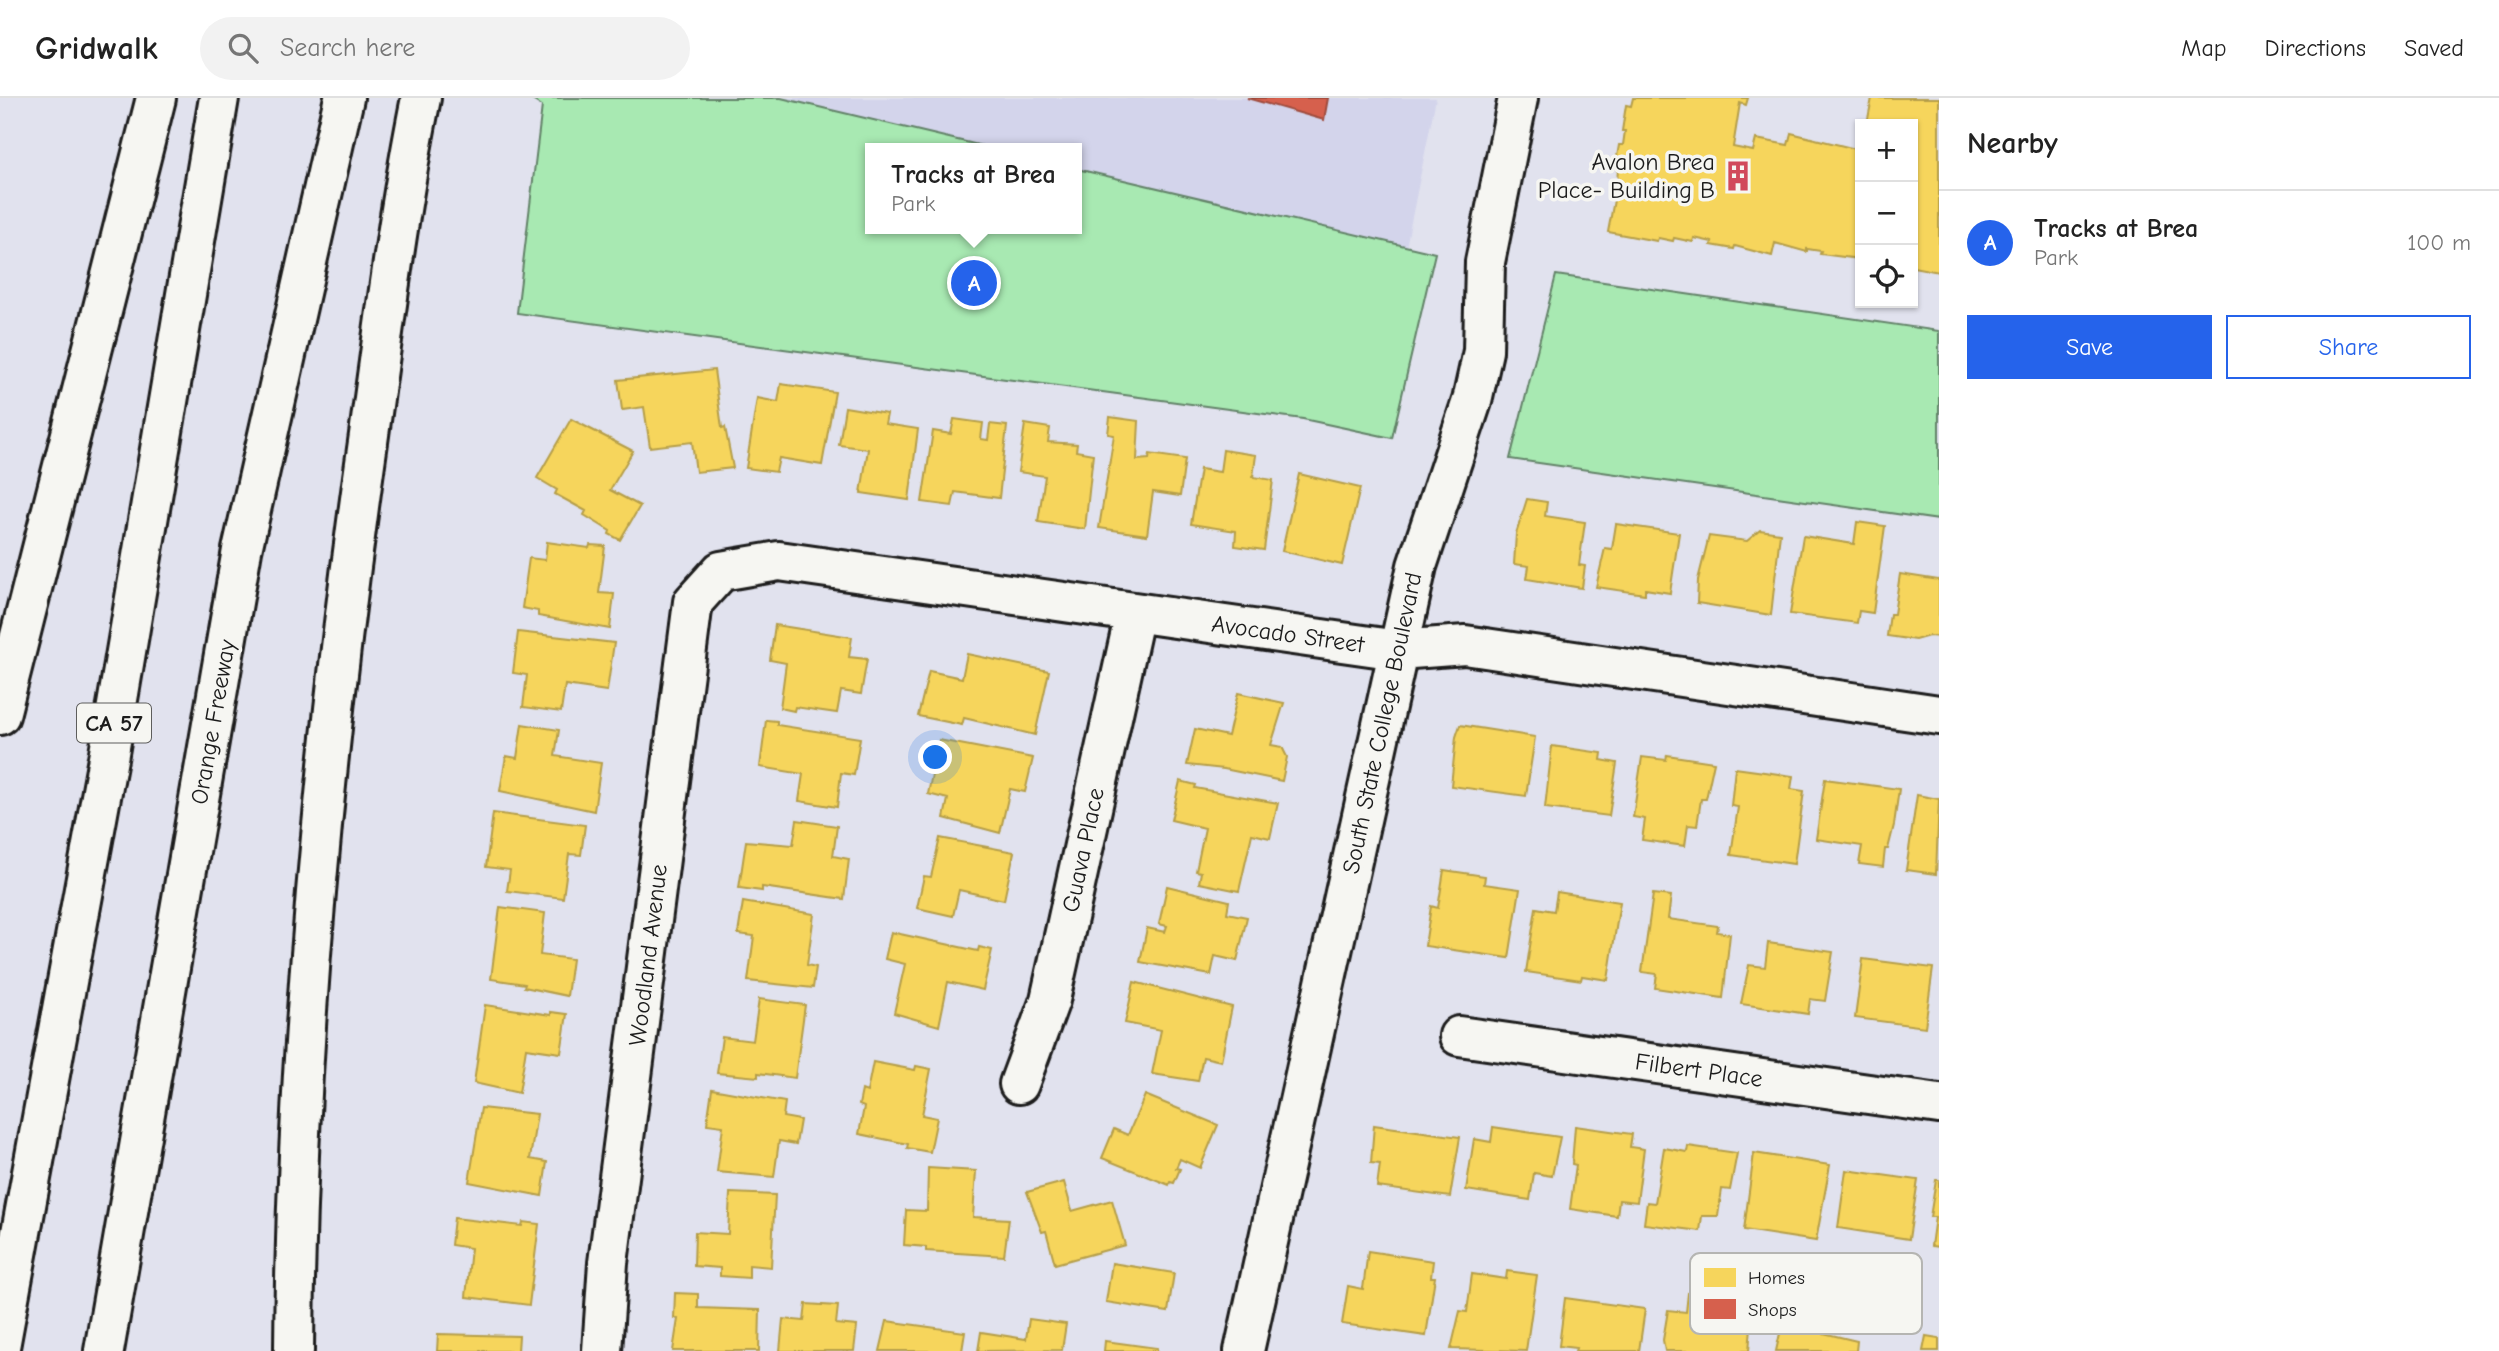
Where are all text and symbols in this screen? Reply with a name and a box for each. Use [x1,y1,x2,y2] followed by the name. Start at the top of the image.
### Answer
[200,17,690,80] search box
[35,29,158,67] text: Gridwalk
[224,29,262,67] icon: search
[280,33,415,63] text: Search here
[2181,34,2227,62] text: Map
[2265,34,2366,62] text: Directions
[2404,34,2464,62] text: Saved
[1855,119,1918,308] map controls
[1855,119,1918,182] button: +
[1967,126,2058,161] text: Nearby
[865,143,1082,234] popup
[1538,148,1715,204] place label: Avalon Brea Place- Building B
[1721,159,1755,193] building icon: Avalon Brea Place- Building B
[891,160,1056,190] text: Tracks at Brea
[1855,182,1918,245] button: −
[891,190,935,217] text: Park
[2034,214,2198,244] text: Tracks at Brea
[1984,229,1996,256] text: A
[2407,229,2471,256] text: 100 m
[2034,244,2078,271] text: Park
[1855,245,1918,308] button: locate
[951,257,997,309] pin: A
[1967,315,2212,379] button: Save
[2226,315,2471,379] button: Share
[1336,570,1428,876] street label: South State College Boulevard
[1210,609,1367,659] street label: Avocado Street
[185,637,241,807] street label: Orange Freeway
[77,704,151,743] road number: CA 57
[918,740,952,774] your location
[1056,785,1110,915] street label: Guava Place
[623,863,673,1047] street label: Woodland Avenue
[1633,1047,1765,1093] street label: Filbert Place
[1690,1253,1922,1334] legend
[1748,1267,1805,1289] text: Homes
[1748,1299,1797,1321] text: Shops

